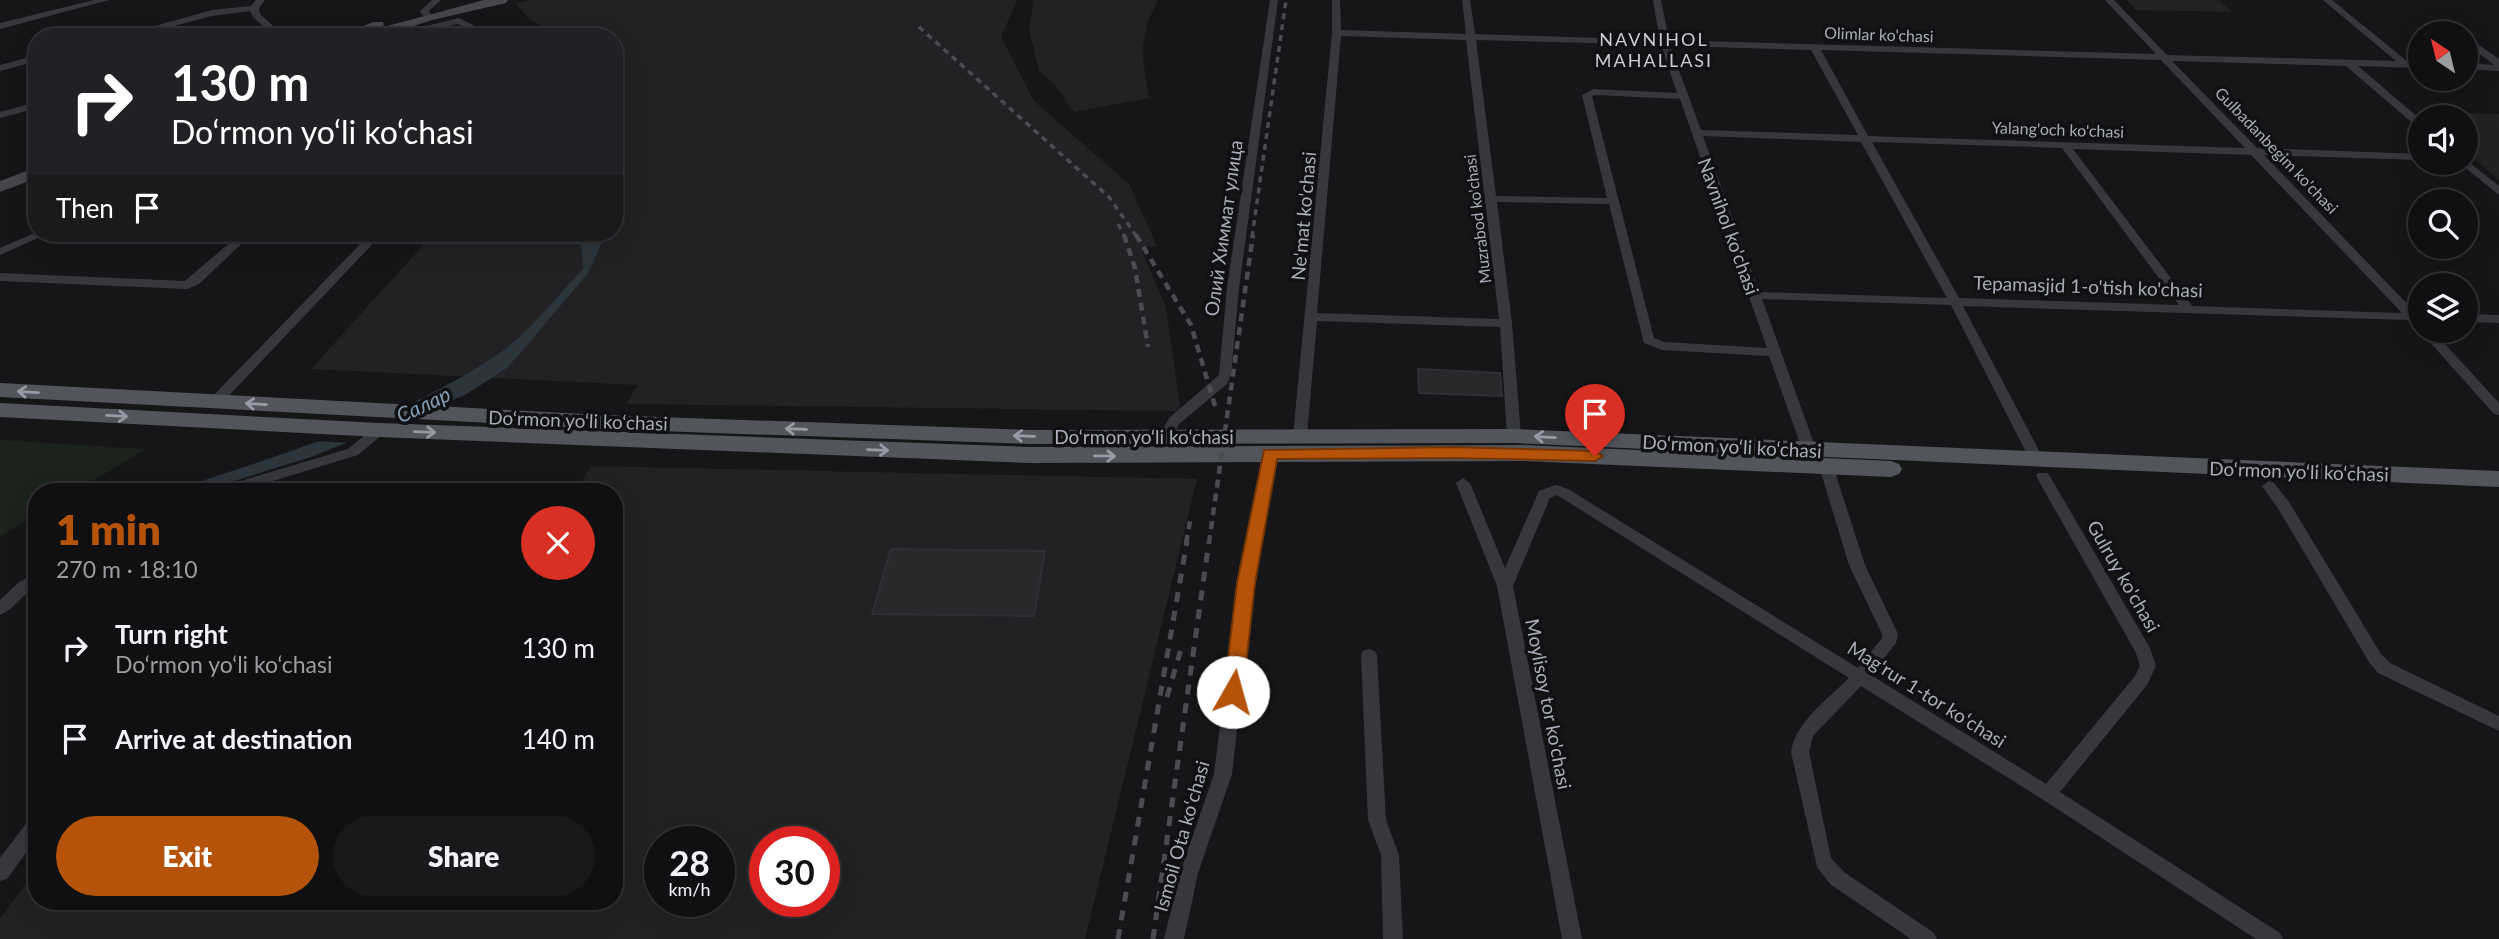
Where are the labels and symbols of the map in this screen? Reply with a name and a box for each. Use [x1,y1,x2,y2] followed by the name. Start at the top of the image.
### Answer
[2408,21,2478,91] north arrow
[1824,23,1934,45] street label: Olimlar ko'chasi
[1595,28,1713,71] district label: NAVNIHOL MAHALLASI
[2212,83,2342,217] street label: Gulbadanbegim ko'chasi
[1991,117,2125,141] street label: Yalang'och ko'chasi
[1199,138,1247,318] street label: Олий Химмат улица
[1286,151,1320,281] street label: Ne'mat ko'chasi
[1460,153,1494,285] street label: Muzrabod ko'chasi
[1694,154,1764,298] street label: Navnihol ko'chasi
[1973,271,2203,301] street label: Tepamasjid 1-o'tish ko'chasi
[392,381,454,427] water label: Салар
[1565,384,1625,456] pin
[18,385,40,398] one-way arrow
[245,397,267,410] one-way arrow
[488,405,668,435] street label: Do‘rmon yo‘li ko‘chasi
[105,410,128,423] one-way arrow
[785,422,808,435] one-way arrow
[1054,425,1234,448] street label: Do‘rmon yo‘li ko‘chasi
[414,426,437,439] one-way arrow
[1013,430,1036,443] one-way arrow
[1534,430,1556,443] one-way arrow
[1642,430,1822,462] street label: Do‘rmon yo‘li ko‘chasi
[866,443,889,456] one-way arrow
[1093,449,1116,463] one-way arrow
[2209,456,2389,486] street label: Do‘rmon yo‘li ko‘chasi
[2083,516,2165,636] street label: Gulruy ko'chasi
[1521,617,1577,791] street label: Moylisoy tor ko'chasi
[1844,636,2010,752] street label: Magʻrur 1-tor koʻchasi
[1196,655,1270,729] position arrow
[1148,758,1214,914] street label: Ismoil Ota koʻchasi
[749,826,840,917] speed limit sign: 30

